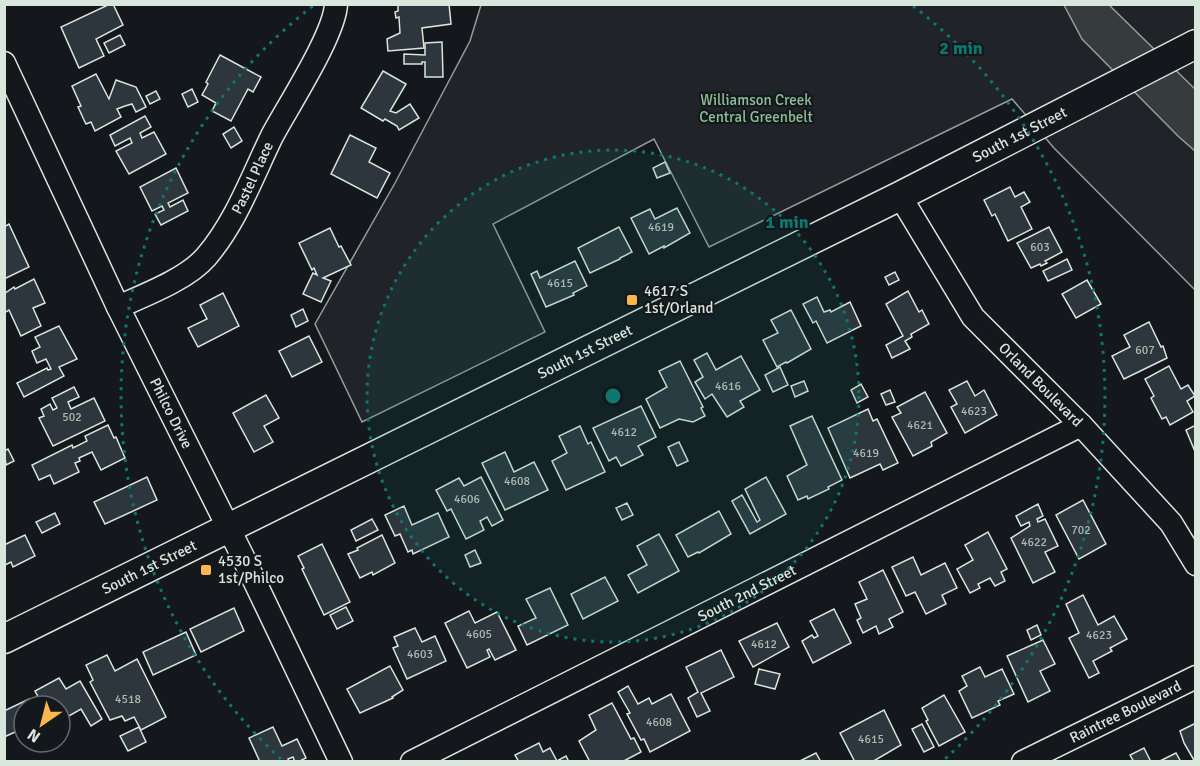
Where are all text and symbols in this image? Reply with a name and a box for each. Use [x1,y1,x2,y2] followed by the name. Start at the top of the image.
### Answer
[939,37,983,59] text: 2 min
[699,91,813,126] park label: Williamson Creek Central Greenbelt
[969,103,1070,166] street label: South 1st Street
[228,139,277,217] street label: Pastel Place
[765,211,809,233] text: 1 min
[648,220,674,235] house number: 4619
[1030,240,1050,255] house number: 603
[547,276,573,291] house number: 4615
[644,282,713,317] place label: 4617 S 1st/Orland
[625,293,639,307] marker: 4617 S 1st/Orland
[535,321,635,383] street label: South 1st Street
[995,339,1086,430] street label: Orland Boulevard
[1135,343,1155,358] house number: 607
[146,375,196,451] street label: Philco Drive
[715,379,741,394] house number: 4616
[603,386,623,406] centre of rings
[961,404,987,419] house number: 4623
[62,410,82,425] house number: 502
[907,418,933,433] house number: 4621
[611,425,637,440] house number: 4612
[853,446,879,461] house number: 4619
[504,474,530,489] house number: 4608
[454,492,480,507] house number: 4606
[1071,523,1091,538] house number: 702
[1021,535,1047,550] house number: 4622
[99,536,200,598] street label: South 1st Street
[218,552,284,587] place label: 4530 S 1st/Philco
[695,561,799,626] street label: South 2nd Street
[199,563,213,577] marker: 4530 S 1st/Philco
[466,627,492,642] house number: 4605
[1086,628,1112,643] house number: 4623
[751,637,777,652] house number: 4612
[407,647,433,662] house number: 4603
[1067,677,1184,747] street label: Raintree Boulevard
[115,692,141,707] house number: 4518
[12,694,72,754] north arrow
[646,715,672,730] house number: 4608
[24,724,44,747] text: N
[858,732,884,747] house number: 4615

